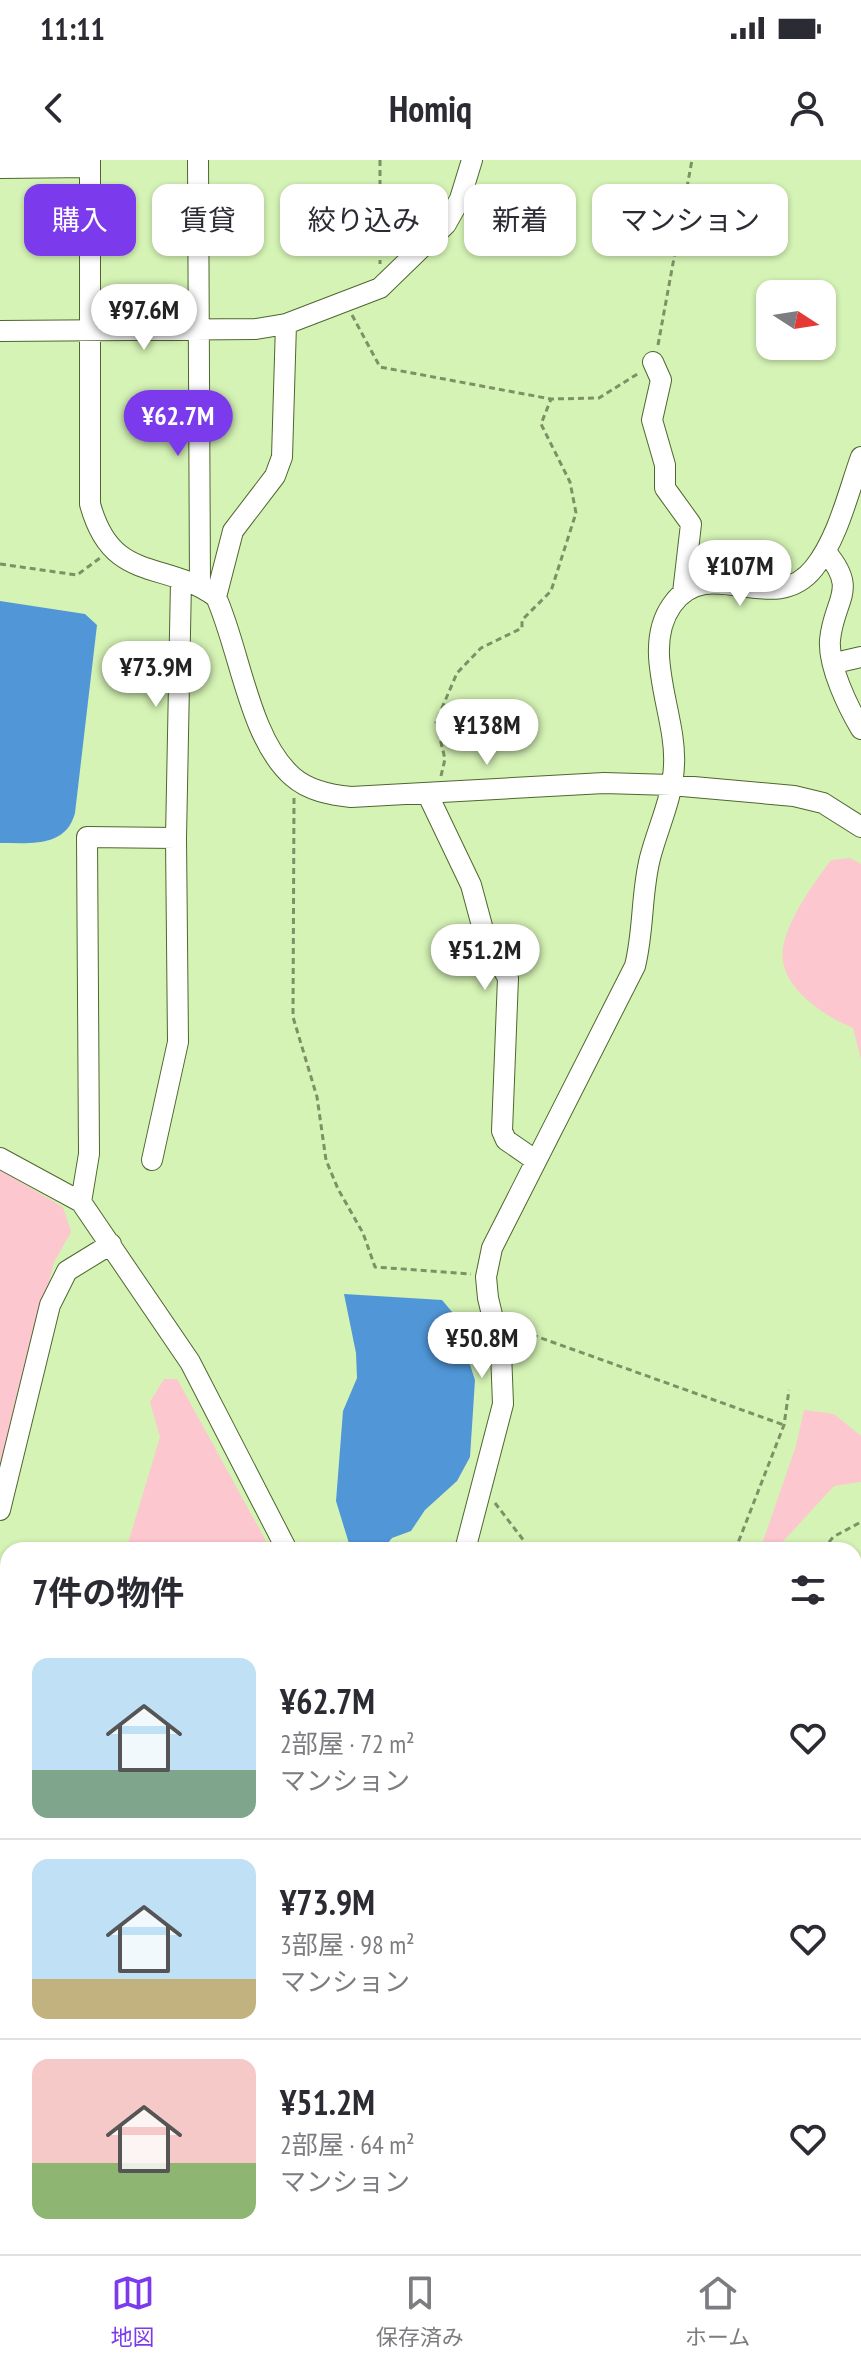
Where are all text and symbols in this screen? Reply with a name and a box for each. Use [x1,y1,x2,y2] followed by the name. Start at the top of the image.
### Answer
[40,9,105,48] text: 11:11
[389,85,472,132] text: Homiq
[32,86,76,130] icon: back
[785,86,829,130] icon: person
[24,184,136,256] chip: 購入
[152,184,264,256] chip: 賃貸
[280,184,448,256] chip: 絞り込み
[464,184,576,256] chip: 新着
[592,184,788,256] chip: マンション
[756,280,836,360] north arrow
[756,280,836,360] map controls
[79,284,209,352] pin: ¥97.6M
[109,293,179,326] text: ¥97.6M
[113,390,243,458] pin: ¥62.7M
[142,399,214,432] text: ¥62.7M
[684,540,796,608] pin: ¥107M
[707,549,773,582] text: ¥107M
[91,641,221,709] pin: ¥73.9M
[120,650,192,683] text: ¥73.9M
[431,699,543,767] pin: ¥138M
[454,708,520,741] text: ¥138M
[420,924,550,992] pin: ¥51.2M
[449,933,521,966] text: ¥51.2M
[417,1312,547,1380] pin: ¥50.8M
[446,1321,518,1354] text: ¥50.8M
[786,1568,830,1612] icon: filters
[32,1570,184,1614] text: 7件の物件
[280,1679,375,1723] text: ¥62.7M
[96,1690,192,1786] icon: home
[786,1716,830,1760] icon: heart
[280,1727,415,1760] text: 2部屋 · 72 m²
[280,1764,410,1797] text: マンション
[280,1880,375,1924] text: ¥73.9M
[96,1891,192,1987] icon: home
[786,1917,830,1961] icon: heart
[280,1928,415,1961] text: 3部屋 · 98 m²
[280,1965,410,1998] text: マンション
[280,2080,375,2124] text: ¥51.2M
[96,2091,192,2187] icon: home
[786,2117,830,2161] icon: heart
[280,2128,415,2161] text: 2部屋 · 64 m²
[280,2165,410,2198] text: マンション
[111,2271,155,2351] tab: 地図
[376,2271,464,2351] tab: 保存済み
[685,2271,750,2351] tab: ホーム

